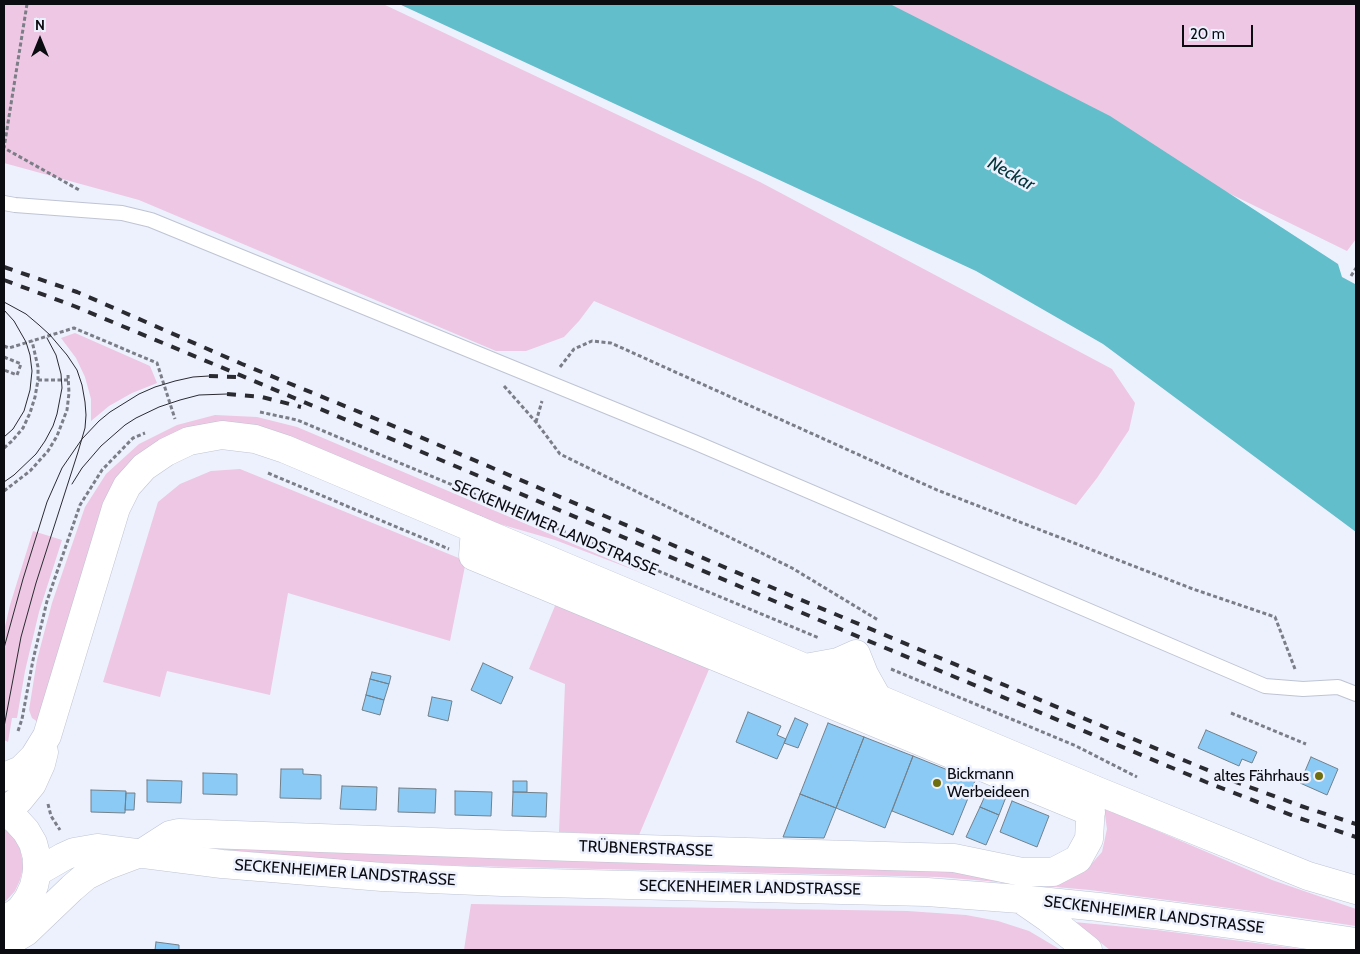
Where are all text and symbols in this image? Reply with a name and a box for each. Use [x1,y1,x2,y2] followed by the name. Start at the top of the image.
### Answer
[15,15,65,65] north arrow
[1185,15,1256,47] scale bar
[35,16,45,34] text: N
[1190,25,1225,43] text: 20 m
[984,152,1038,196] water label: Neckar
[449,476,661,580] street label: SECKENHEIMER LANDSTRASSE
[947,764,1029,802] place label: Bickmann Werbeideen
[1214,766,1309,786] place label: altes Fährhaus
[1313,770,1325,782] marker: altes Fährhaus
[931,777,943,789] marker: Bickmann Werbeideen
[579,837,713,861] street label: TRÜBNERSTRASSE
[234,856,456,890] street label: SECKENHEIMER LANDSTRASSE
[639,876,861,900] street label: SECKENHEIMER LANDSTRASSE
[1043,892,1265,938] street label: SECKENHEIMER LANDSTRASSE

